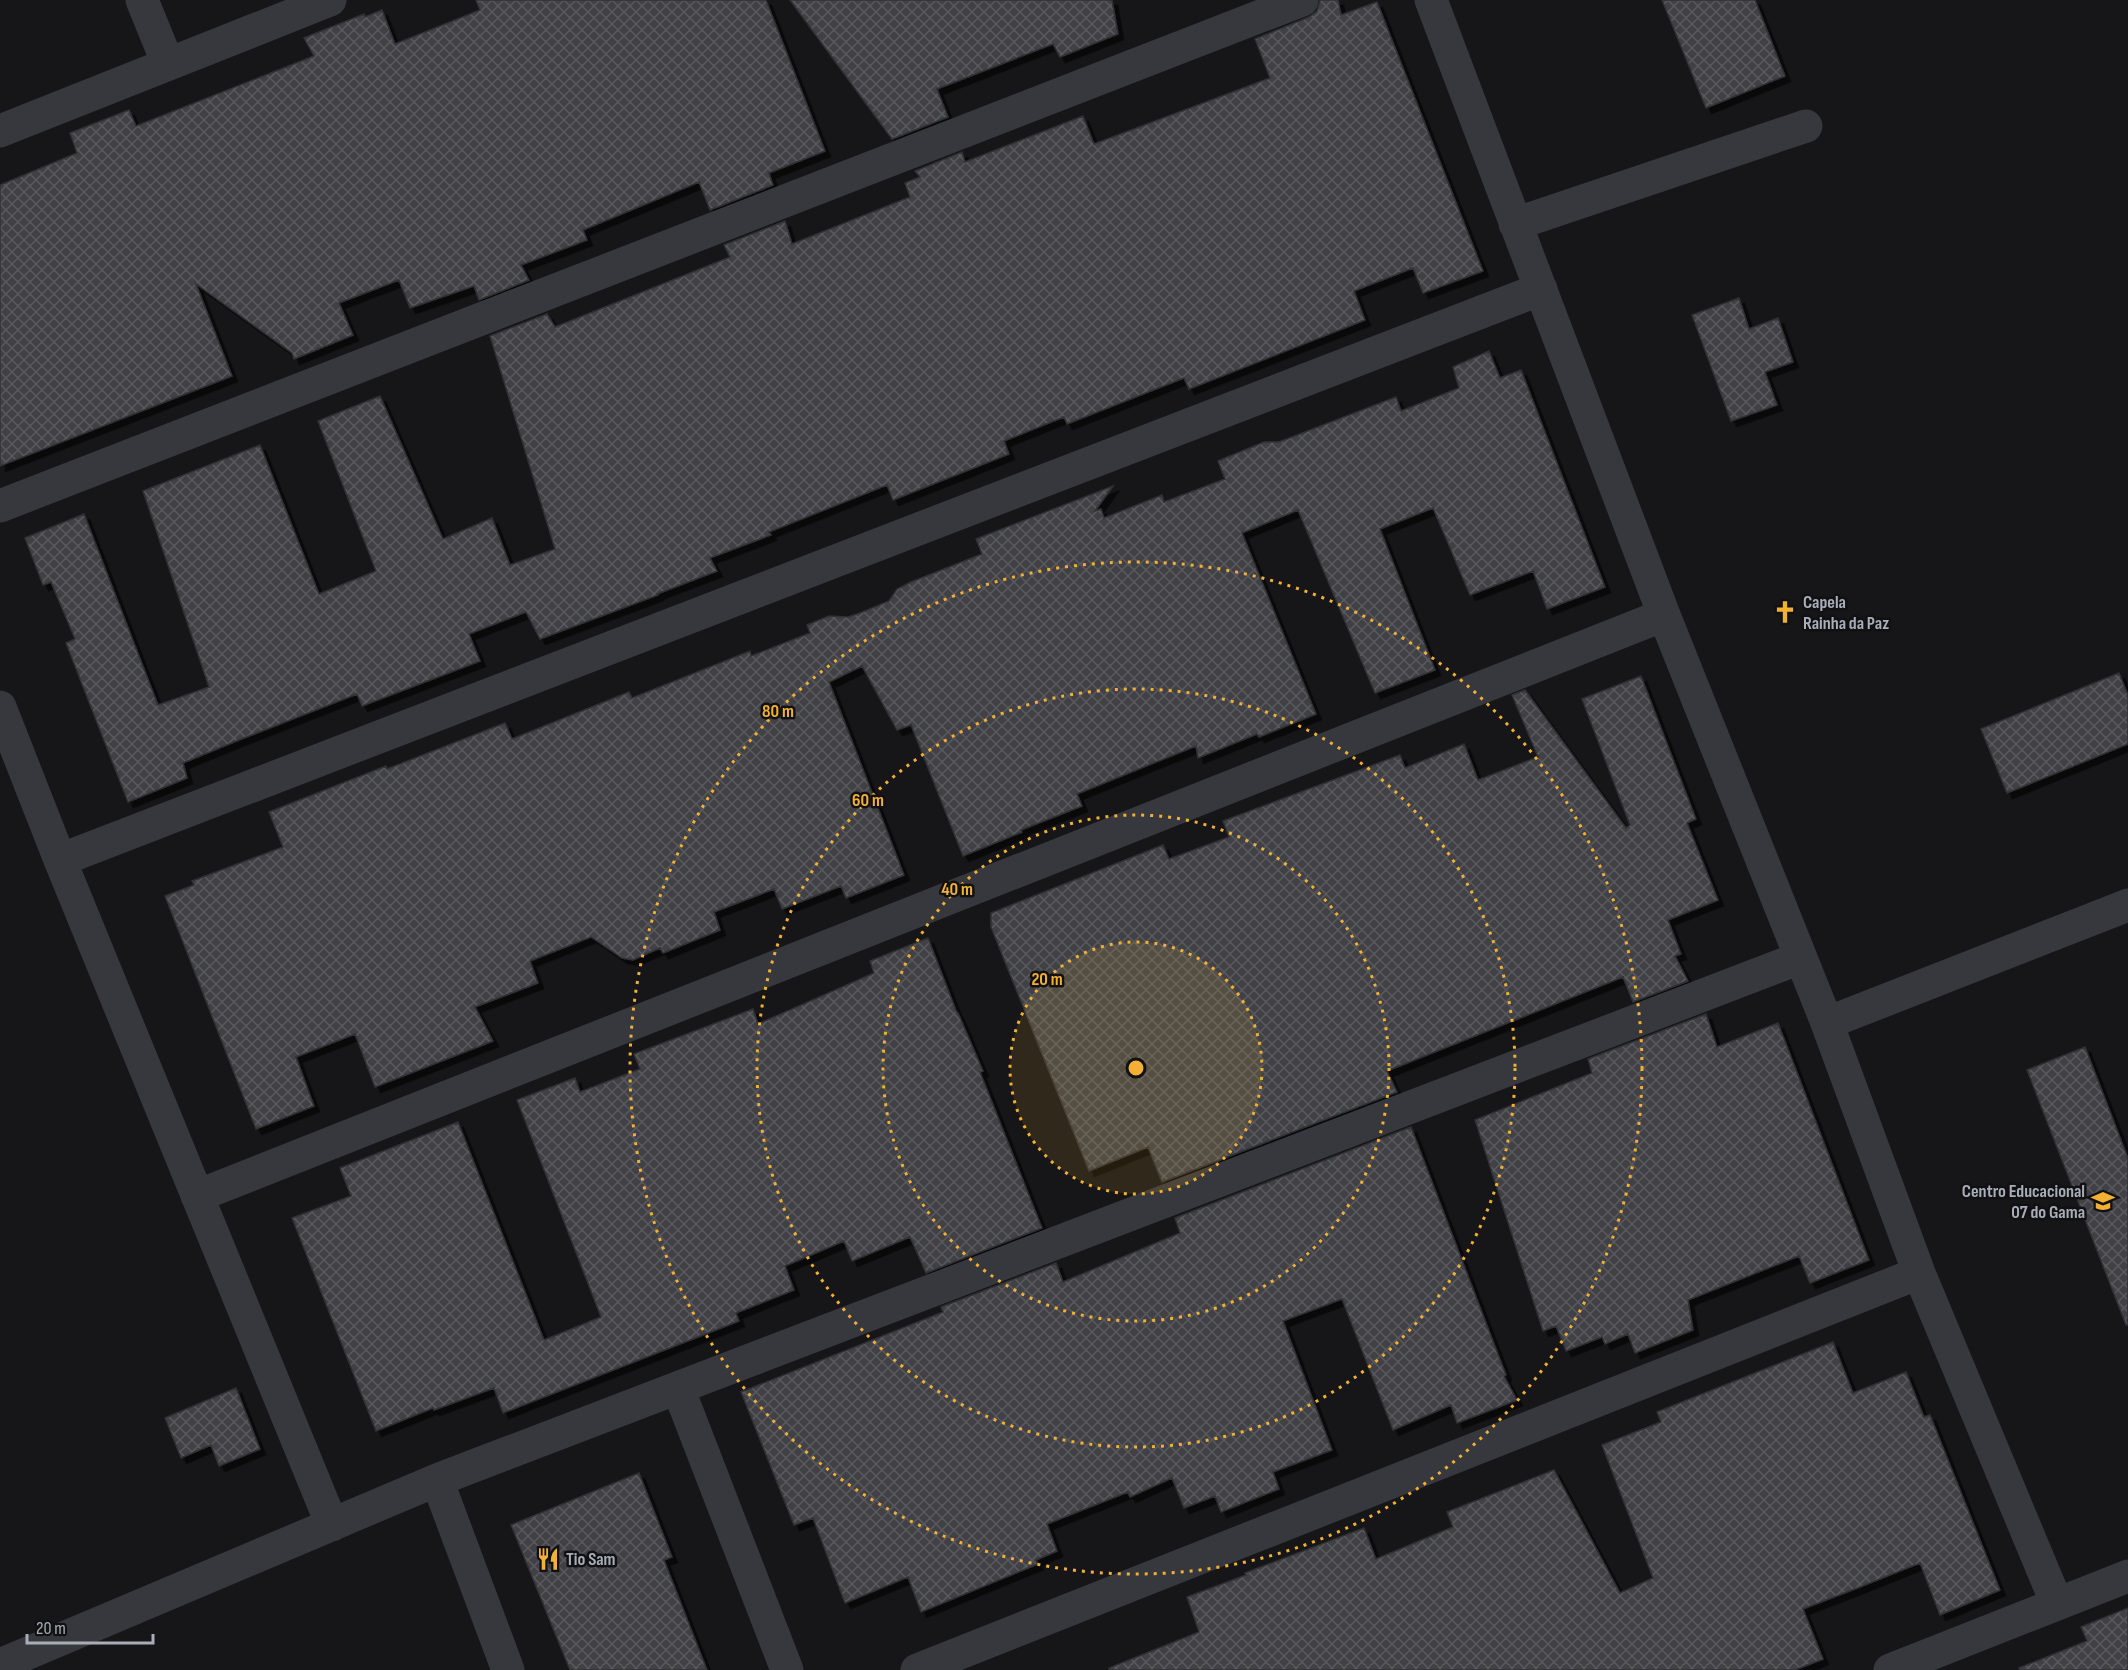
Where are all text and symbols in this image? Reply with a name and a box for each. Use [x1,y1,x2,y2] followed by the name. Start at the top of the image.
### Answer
[1803,592,1889,634] place label: Capela Rainha da Paz
[1772,599,1798,625] church icon: Capela Rainha da Paz
[762,701,794,722] text: 80 m
[852,790,884,811] text: 60 m
[941,879,973,900] text: 40 m
[1031,969,1063,990] text: 20 m
[1126,1058,1146,1078] centre of rings
[1962,1181,2085,1223] place label: Centro Educacional 07 do Gama
[2090,1188,2116,1214] school or university icon: Centro Educacional 07 do Gama
[535,1546,561,1572] restaurant icon: Tio Sam
[566,1549,616,1570] place label: Tio Sam
[27,1607,153,1645] scale bar
[36,1618,66,1639] text: 20 m

